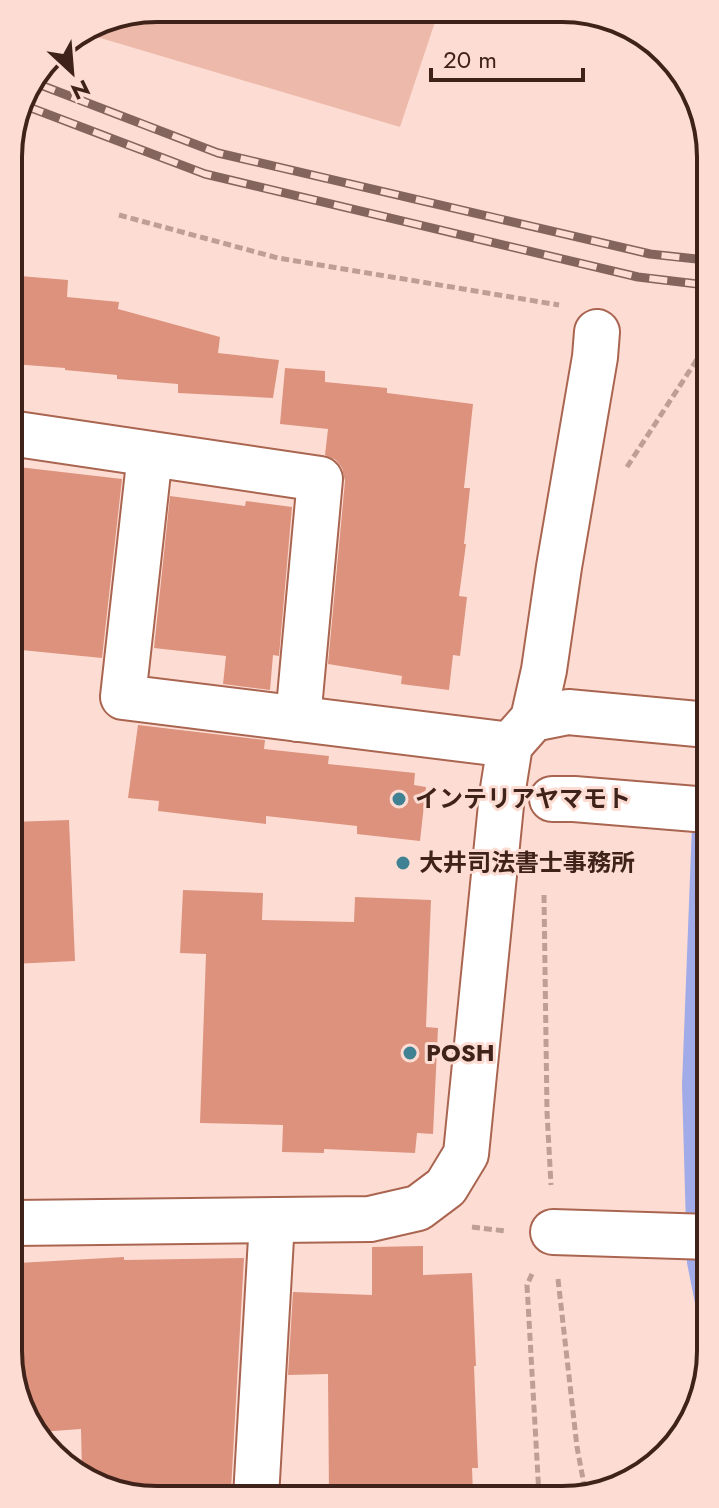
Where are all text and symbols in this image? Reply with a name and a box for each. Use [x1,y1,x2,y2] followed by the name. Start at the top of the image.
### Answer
[32,32,112,112] north arrow
[431,32,583,82] scale bar
[443,42,497,77] text: 20 m
[66,72,96,108] text: N
[415,781,631,816] place label: インテリアヤマモト
[390,790,408,808] marker: インテリアヤマモト
[419,845,635,880] place label: 大井司法書士事務所
[394,854,412,872] marker: 大井司法書士事務所
[426,1035,495,1070] place label: POSH
[401,1044,419,1062] marker: POSH

